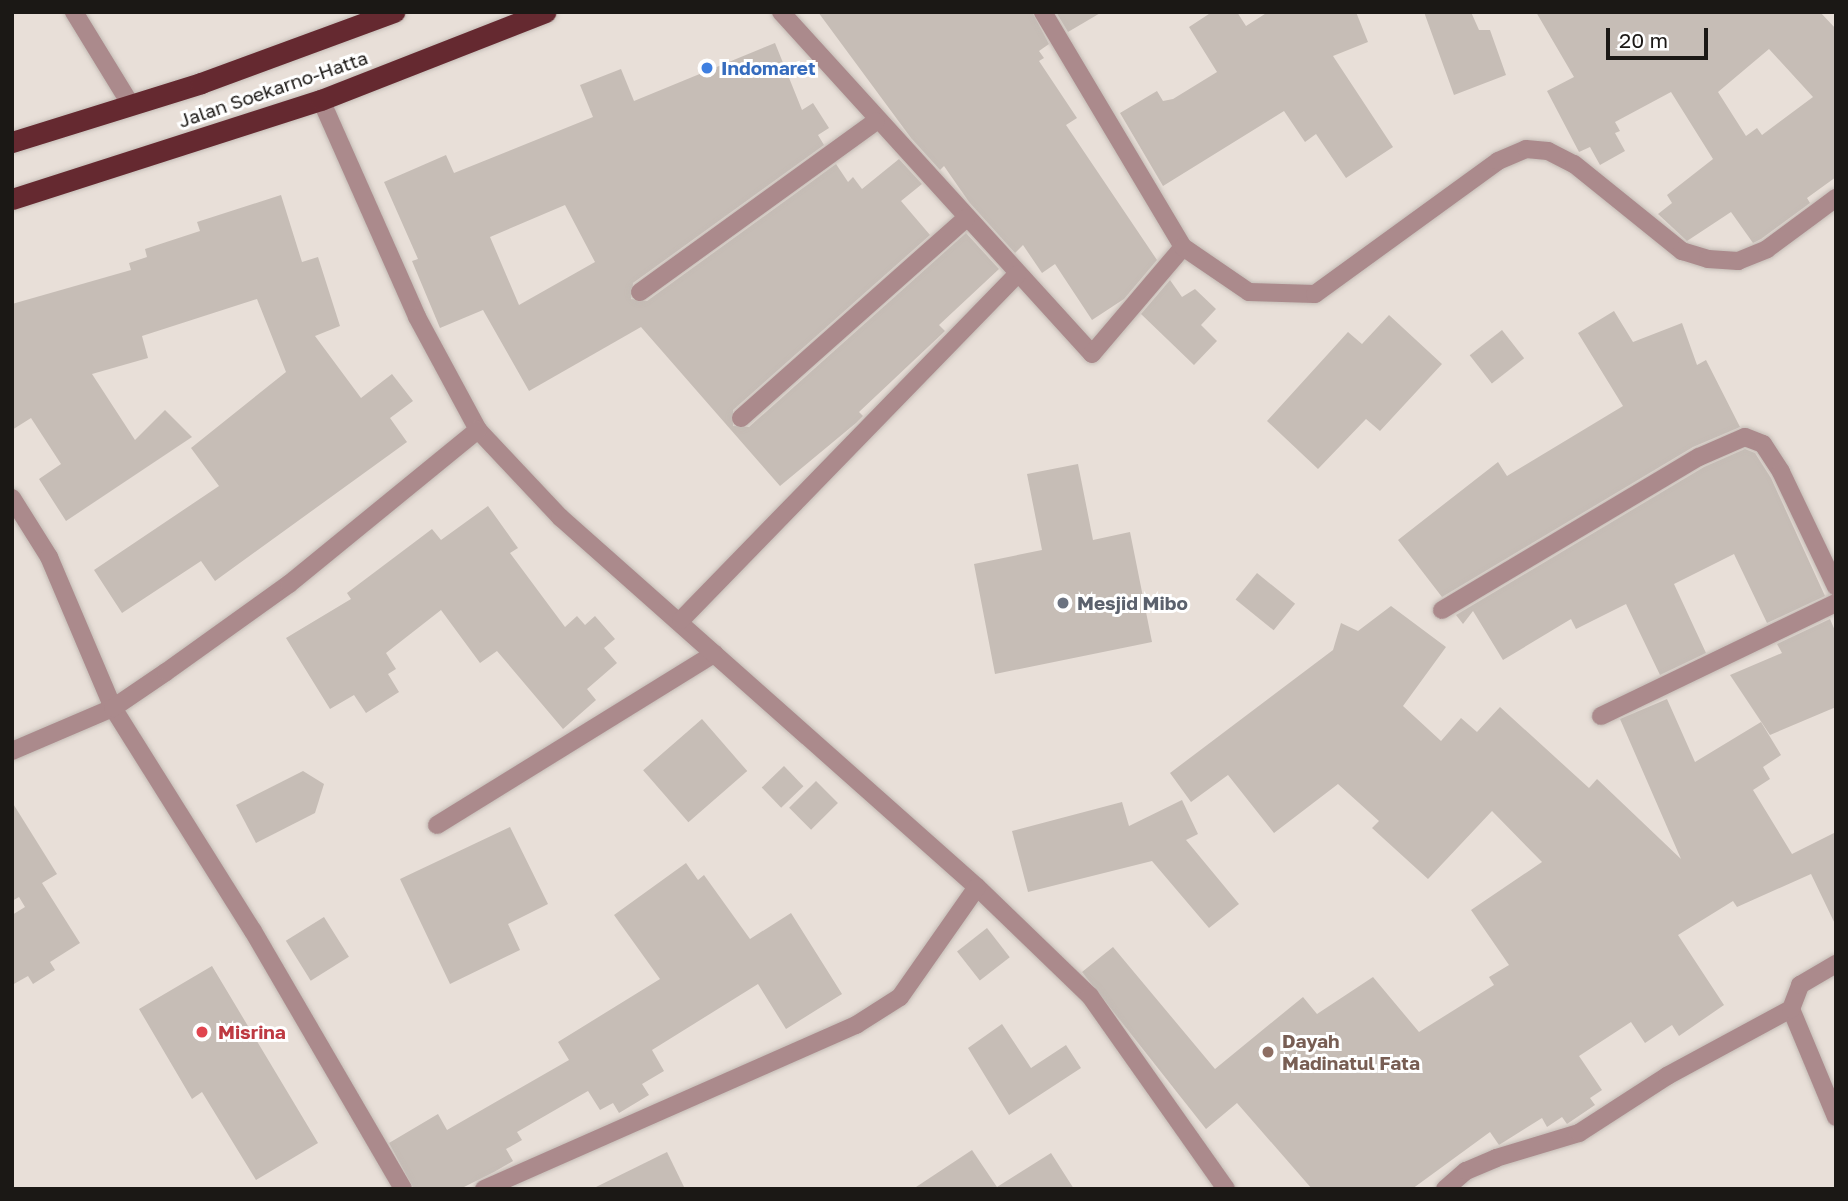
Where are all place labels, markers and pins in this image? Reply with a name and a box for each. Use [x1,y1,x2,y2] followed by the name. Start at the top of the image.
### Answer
[721,57,816,79] place label: Indomaret
[699,60,715,76] marker: Indomaret
[1077,592,1188,614] place label: Mesjid Mibo
[1055,595,1071,611] marker: Mesjid Mibo
[218,1021,286,1043] place label: Misrina
[192,1022,212,1042] marker: Misrina
[1282,1030,1420,1074] place label: Dayah Madinatul Fata
[1260,1044,1276,1060] marker: Dayah Madinatul Fata

